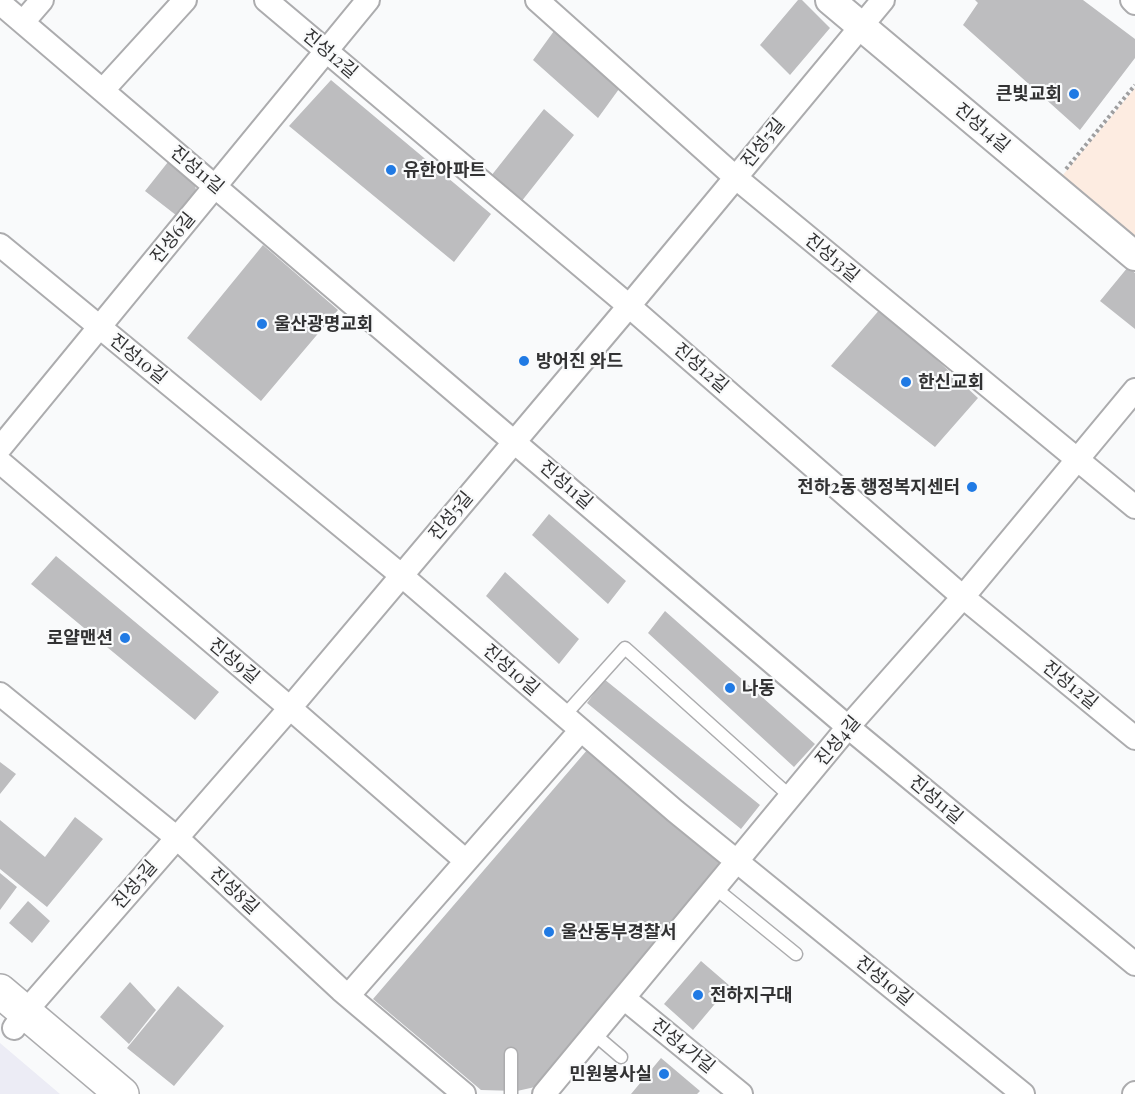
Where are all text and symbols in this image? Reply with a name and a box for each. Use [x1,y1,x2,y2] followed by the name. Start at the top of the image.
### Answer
[298,25,362,83] street label: 진성12길
[996,83,1062,105] place label: 큰빛교회
[1067,87,1081,101] marker: 큰빛교회
[950,99,1014,157] street label: 진성14길
[737,114,789,172] street label: 진성5길
[166,141,228,199] street label: 진성11길
[403,159,486,181] place label: 유한아파트
[384,163,398,177] marker: 유한아파트
[146,208,200,268] street label: 진성6길
[800,229,864,287] street label: 진성13길
[274,313,373,335] place label: 울산광명교회
[255,317,269,331] marker: 울산광명교회
[105,329,171,389] street label: 진성10길
[669,339,733,397] street label: 진성12길
[536,350,623,372] place label: 방어진 와드
[517,354,531,368] marker: 방어진 와드
[918,371,984,393] place label: 한신교회
[899,375,913,389] marker: 한신교회
[535,456,597,514] street label: 진성11길
[797,476,960,498] place label: 전하2동 행정복지센터
[965,480,979,494] marker: 전하2동 행정복지센터
[424,487,478,545] street label: 진성5길
[47,627,113,649] place label: 로얄맨션
[118,631,132,645] marker: 로얄맨션
[205,634,263,688] street label: 진성9길
[479,640,543,700] street label: 진성10길
[1038,656,1102,714] street label: 진성12길
[742,677,775,699] place label: 나동
[723,681,737,695] marker: 나동
[811,712,865,770] street label: 진성4길
[905,771,967,829] street label: 진성11길
[108,856,162,914] street label: 진성5길
[205,863,263,919] street label: 진성8길
[561,921,677,943] place label: 울산동부경찰서
[542,925,556,939] marker: 울산동부경찰서
[851,951,917,1011] street label: 진성10길
[710,984,793,1006] place label: 전하지구대
[691,988,705,1002] marker: 전하지구대
[647,1014,719,1078] street label: 진성4가길
[569,1063,652,1085] place label: 민원봉사실
[657,1067,671,1081] marker: 민원봉사실

